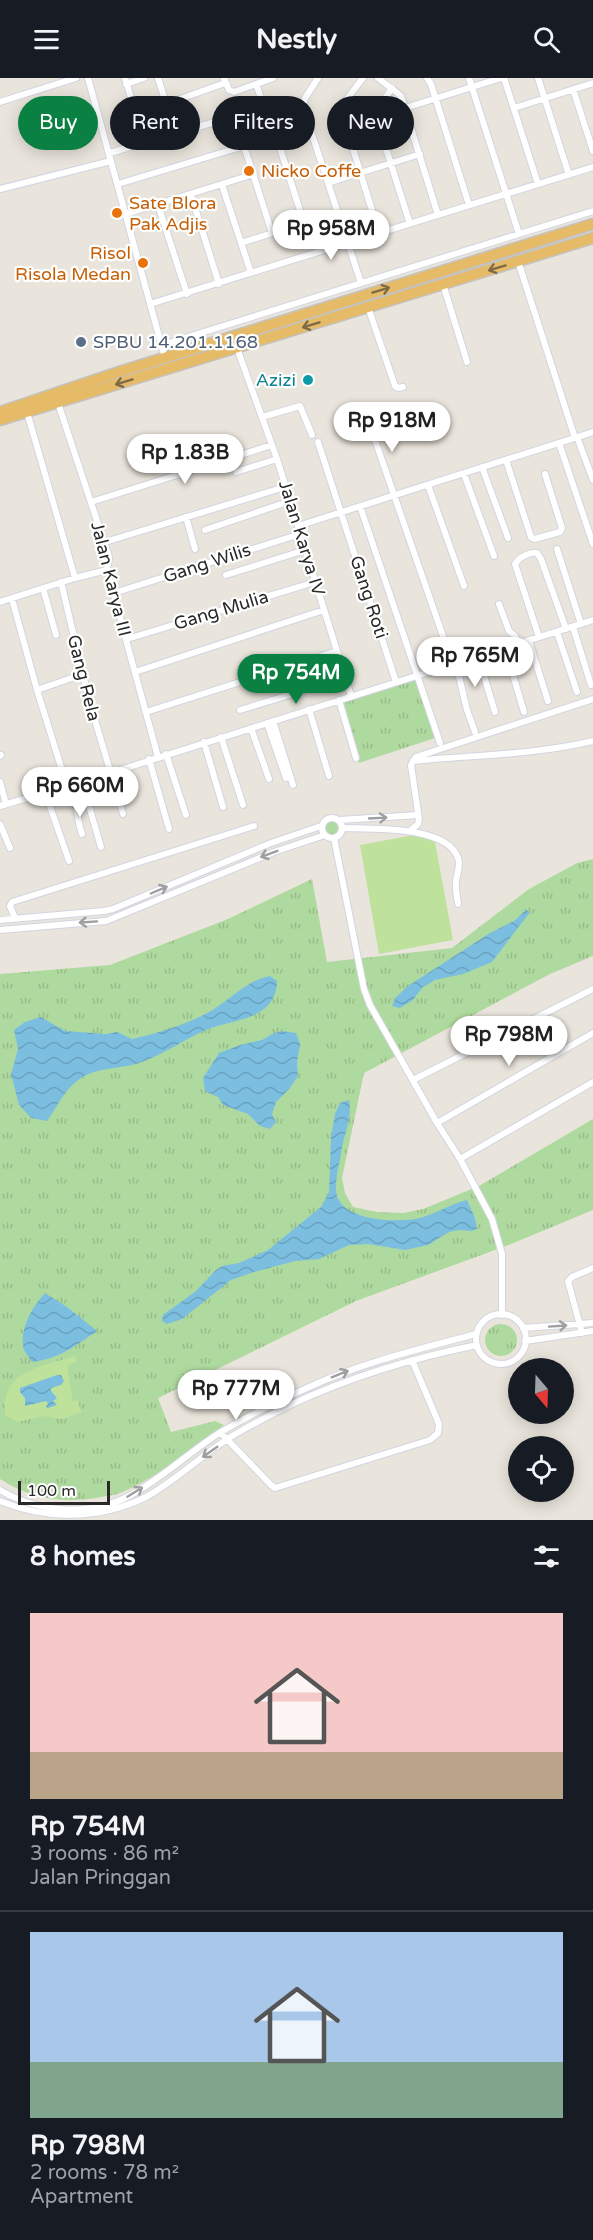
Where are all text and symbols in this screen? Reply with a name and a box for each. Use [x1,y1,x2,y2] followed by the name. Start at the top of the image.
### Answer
[30,23,63,56] icon: menu
[256,23,337,56] text: Nestly
[530,23,563,56] icon: search
[18,96,98,150] chip: Buy
[110,96,200,150] chip: Rent
[212,96,315,150] chip: Filters
[327,96,414,150] chip: New
[261,160,361,182] place label: Nicko Coffe
[242,164,256,178] marker: Nicko Coffe
[129,192,216,235] place label: Sate Blora Pak Adjis
[110,206,124,220] marker: Sate Blora Pak Adjis
[276,210,386,261] pin: Rp 958M
[286,217,376,241] text: Rp 958M
[15,242,131,285] place label: Risol Risola Medan
[136,256,150,270] marker: Risol Risola Medan
[488,263,507,274] one-way arrow
[371,284,390,295] one-way arrow
[302,320,321,331] one-way arrow
[93,331,258,353] place label: SPBU 14.201.1168
[74,335,88,349] marker: SPBU 14.201.1168
[256,369,296,391] place label: Azizi
[301,373,315,387] marker: Azizi
[115,377,134,388] one-way arrow
[337,402,447,453] pin: Rp 918M
[347,409,437,433] text: Rp 918M
[123,434,247,485] pin: Rp 1.83B
[141,441,229,465] text: Rp 1.83B
[274,478,330,599] street label: Jalan Karya IV
[86,519,136,639] street label: Jalan Karya III
[160,538,254,588] street label: Gang Wilis
[345,553,393,641] street label: Gang Roti
[171,585,271,635] street label: Gang Mulia
[63,632,105,724] street label: Gang Rela
[420,637,530,688] pin: Rp 765M
[430,644,520,668] text: Rp 765M
[241,654,351,705] pin: Rp 754M
[251,661,341,685] text: Rp 754M
[25,767,135,818] pin: Rp 660M
[35,774,125,798] text: Rp 660M
[368,812,388,823] one-way arrow
[261,849,279,860] one-way arrow
[149,884,168,895] one-way arrow
[78,917,98,928] one-way arrow
[454,1016,564,1067] pin: Rp 798M
[464,1023,554,1047] text: Rp 798M
[548,1320,568,1331] one-way arrow
[508,1358,574,1424] north arrow
[508,1358,574,1502] map controls
[330,1368,349,1379] one-way arrow
[181,1370,291,1421] pin: Rp 777M
[191,1377,281,1401] text: Rp 777M
[508,1436,574,1502] button: locate
[202,1446,218,1458] one-way arrow
[18,1478,110,1506] scale bar
[27,1481,76,1501] text: 100 m
[127,1485,144,1498] one-way arrow
[530,1540,563,1573] icon: filters
[30,1541,136,1572] text: 8 homes
[243,1652,351,1760] icon: home
[30,1811,146,1842] text: Rp 754M
[30,1842,179,1866] text: 3 rooms · 86 m²
[30,1866,171,1890] text: Jalan Pringgan
[243,1971,351,2079] icon: home
[30,2130,146,2161] text: Rp 798M
[30,2161,179,2185] text: 2 rooms · 78 m²
[30,2185,133,2209] text: Apartment

